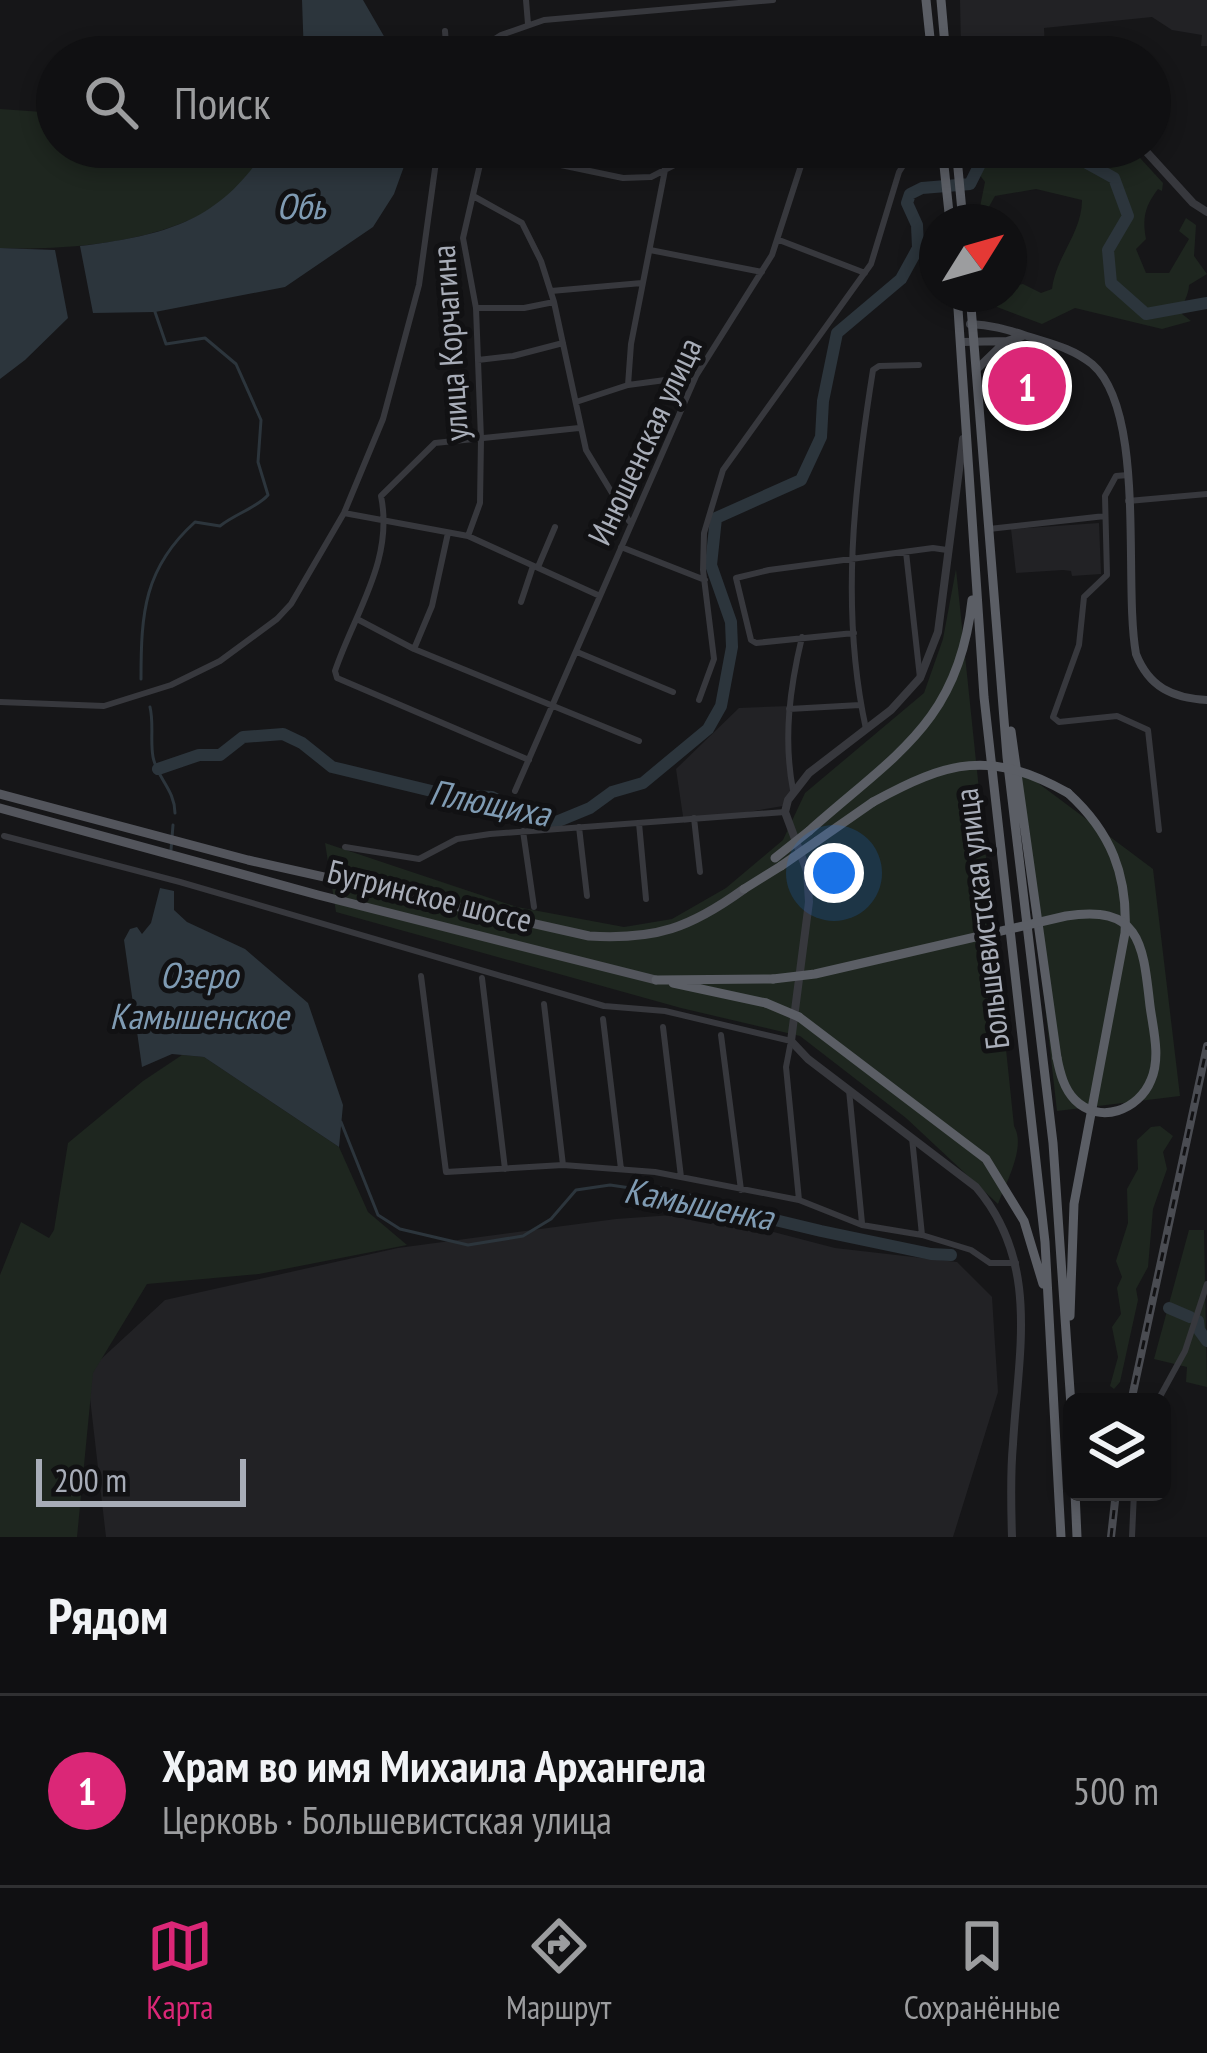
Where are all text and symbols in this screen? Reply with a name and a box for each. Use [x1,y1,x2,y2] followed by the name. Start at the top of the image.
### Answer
[36,36,1171,168] search box
[78,69,144,135] icon: search
[174,73,270,131] text: Поиск
[277,182,327,229] water label: Обь
[919,204,1027,312] north arrow
[421,244,477,442] street label: улица Корчагина
[577,330,711,552] street label: Инюшенская улица
[988,341,1066,431] pin: 1
[426,767,556,837] water label: Плющиха
[944,786,1018,1052] street label: Большевистская улица
[804,843,864,903] your location
[323,849,537,941] street label: Бугринское шоссе
[109,951,291,1039] water label: Озеро Камышенское
[621,1166,779,1241] water label: Камышенка
[1063,1393,1171,1501] map controls
[1063,1393,1171,1501] button: layers
[36,1453,246,1506] scale bar
[54,1458,127,1501] text: 200 m
[48,1582,168,1648] text: Рядом
[162,1736,706,1794] text: Храм во имя Михаила Архангела
[78,1765,96,1816] text: 1
[1073,1765,1159,1816] text: 500 m
[162,1794,612,1845] text: Церковь · Большевистская улица
[146,1913,213,2028] tab: Карта
[506,1913,611,2028] tab: Маршрут
[904,1913,1061,2028] tab: Сохранённые

